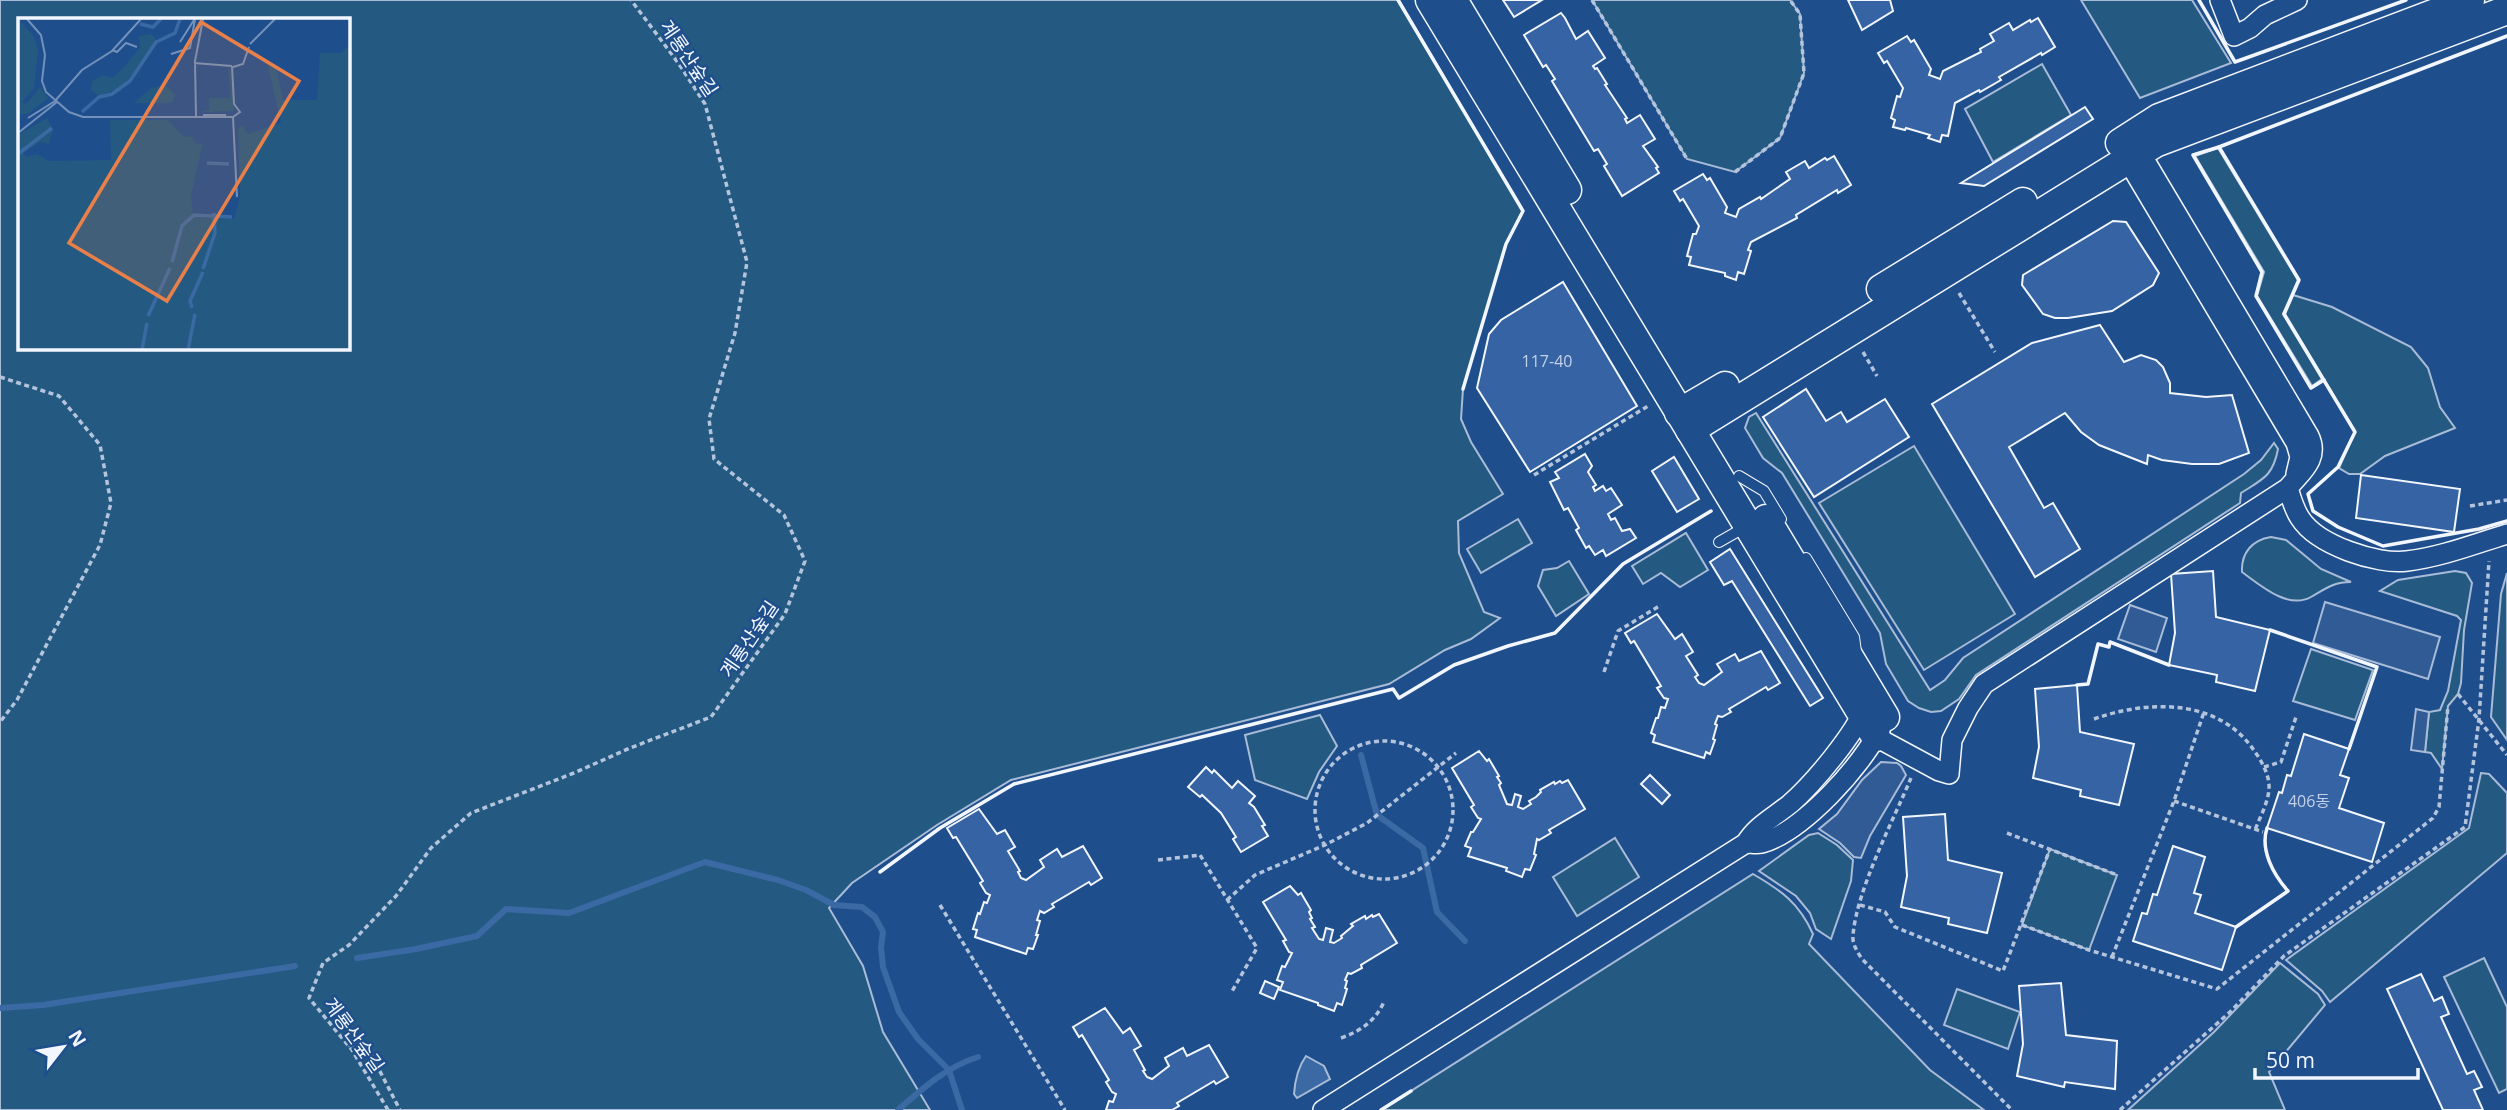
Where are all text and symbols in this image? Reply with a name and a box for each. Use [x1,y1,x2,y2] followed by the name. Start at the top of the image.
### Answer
[654,14,724,102] street label: 계룡산숲길
[18,18,350,350] inset map
[1522,350,1572,372] house number: 117-40
[714,595,784,683] street label: 계룡산숲길
[2288,790,2330,812] house number: 406동
[318,992,390,1078] street label: 계룡산숲길
[28,1012,98,1082] north arrow
[62,1025,93,1052] text: N
[2255,1036,2418,1080] scale bar
[2266,1046,2315,1074] text: 50 m

